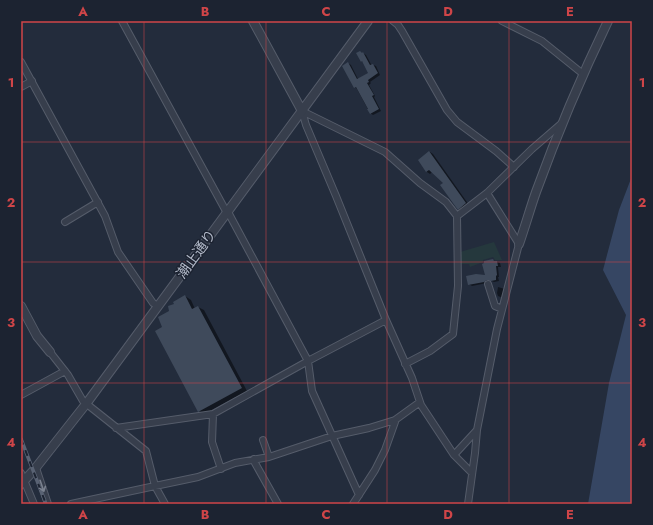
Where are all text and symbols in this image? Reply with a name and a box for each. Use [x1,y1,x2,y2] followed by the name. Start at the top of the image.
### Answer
[77,2,88,21] text: A
[201,2,210,21] text: B
[321,2,331,21] text: C
[443,2,453,21] text: D
[566,2,574,21] text: E
[8,73,14,92] text: 1
[639,73,645,92] text: 1
[7,193,15,212] text: 2
[638,193,646,212] text: 2
[171,225,221,283] street label: 潮止通り
[7,313,15,332] text: 3
[638,313,646,332] text: 3
[6,433,16,452] text: 4
[637,433,647,452] text: 4
[39,479,46,492] one-way arrow
[77,505,88,524] text: A
[201,505,210,524] text: B
[321,505,331,524] text: C
[443,505,453,524] text: D
[566,505,574,524] text: E

